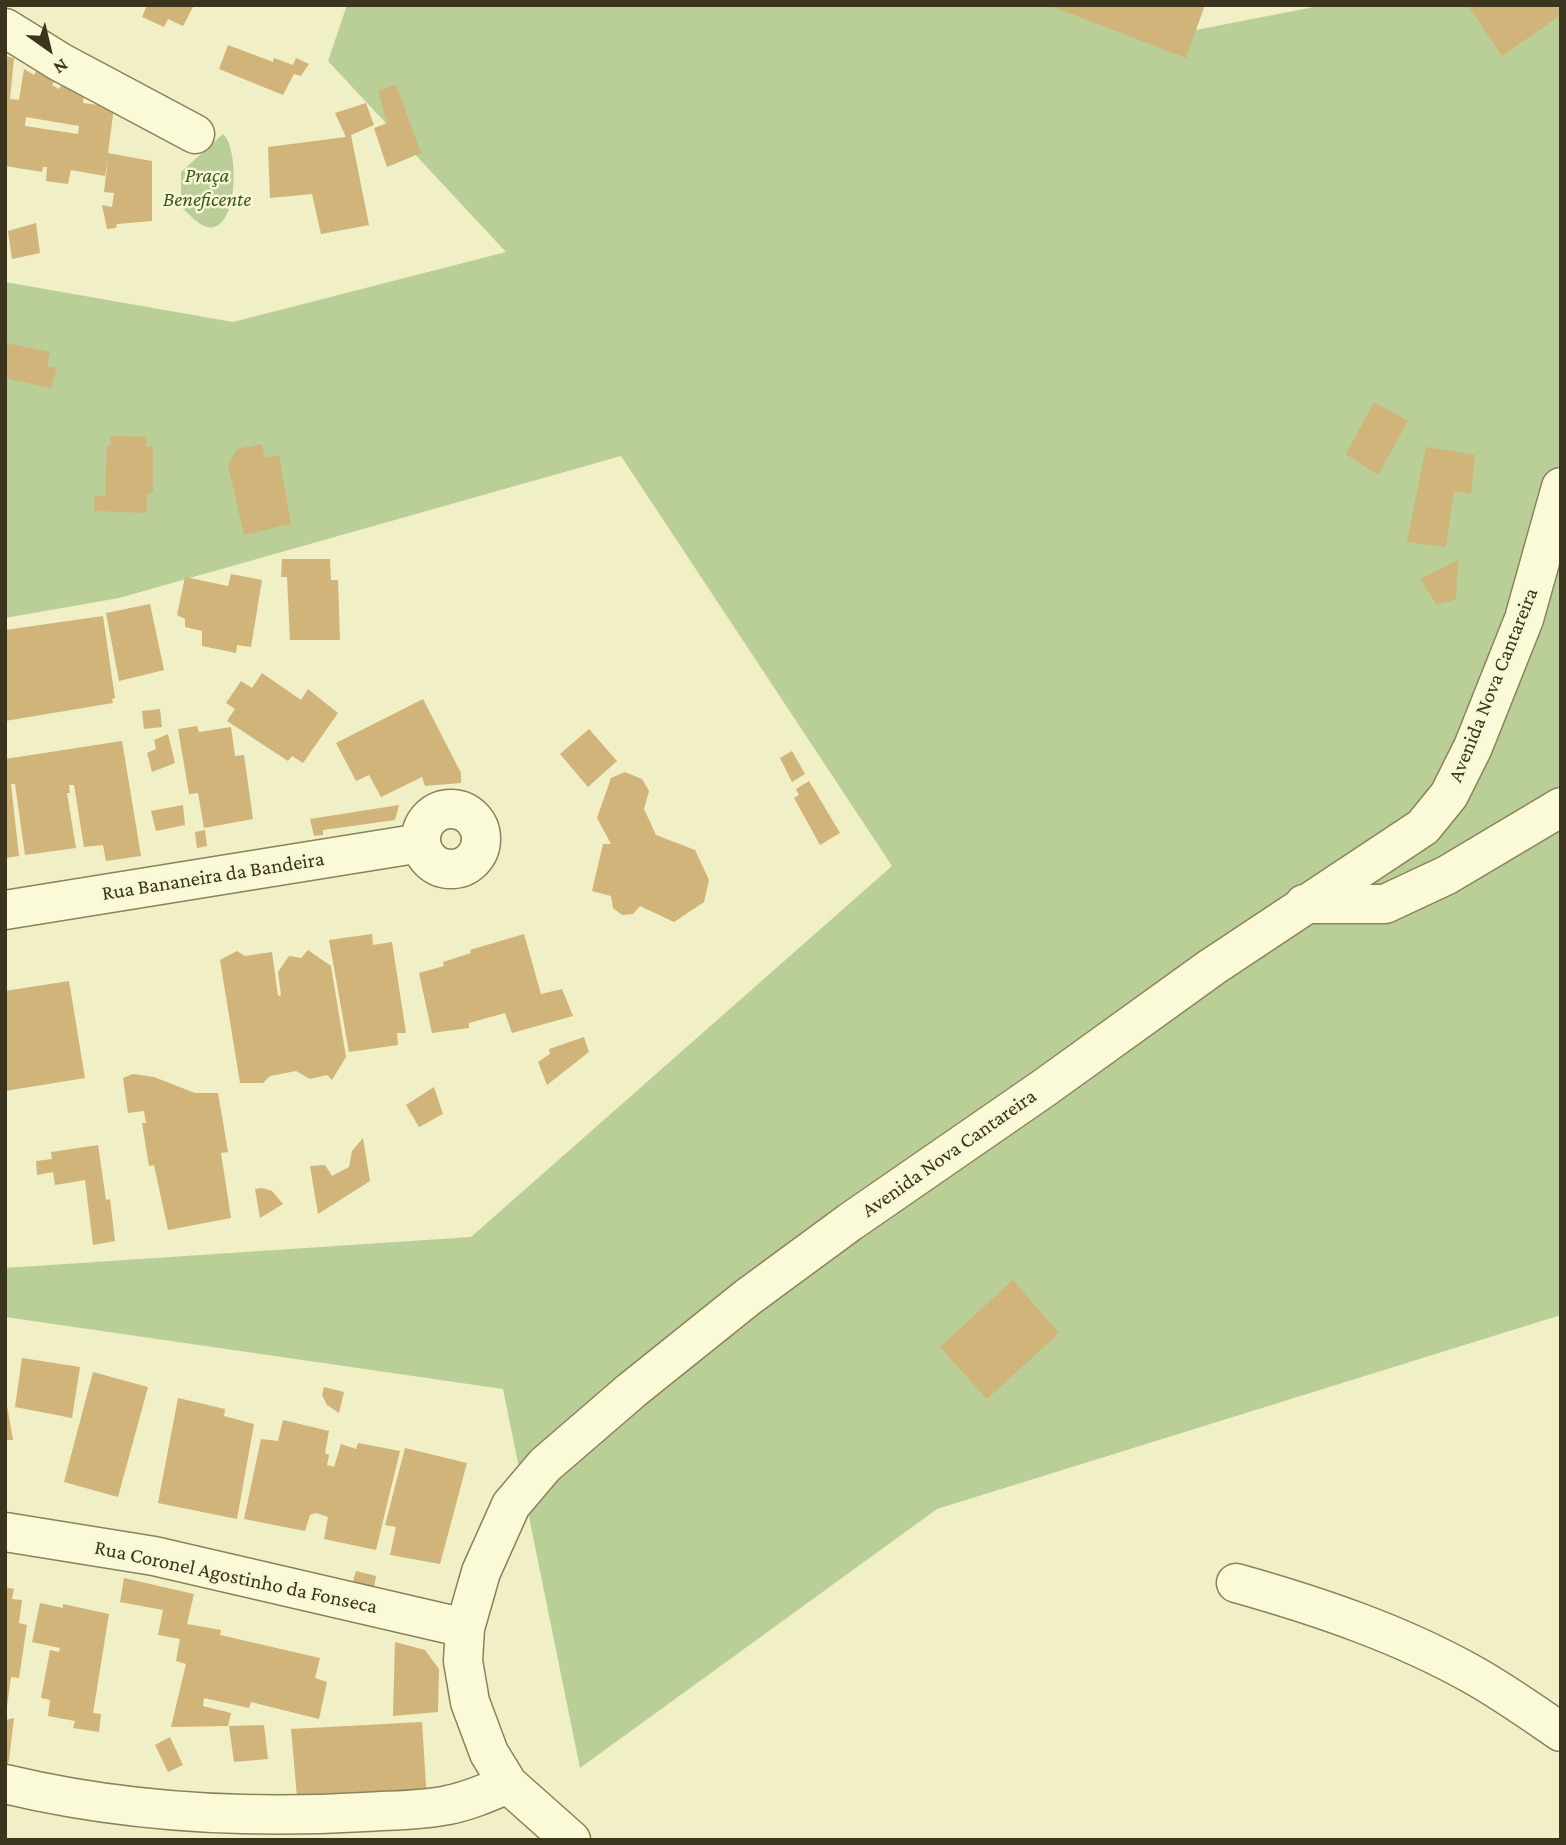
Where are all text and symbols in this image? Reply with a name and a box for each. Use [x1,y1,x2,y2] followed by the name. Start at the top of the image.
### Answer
[14,14,84,84] north arrow
[50,54,72,79] text: N
[163,163,251,213] park label: Praça Beneficente
[1442,584,1544,786] street label: Avenida Nova Cantareira
[100,846,326,906] street label: Rua Bananeira da Bandeira
[857,1083,1041,1223] street label: Avenida Nova Cantareira
[92,1535,380,1619] street label: Rua Coronel Agostinho da Fonseca

